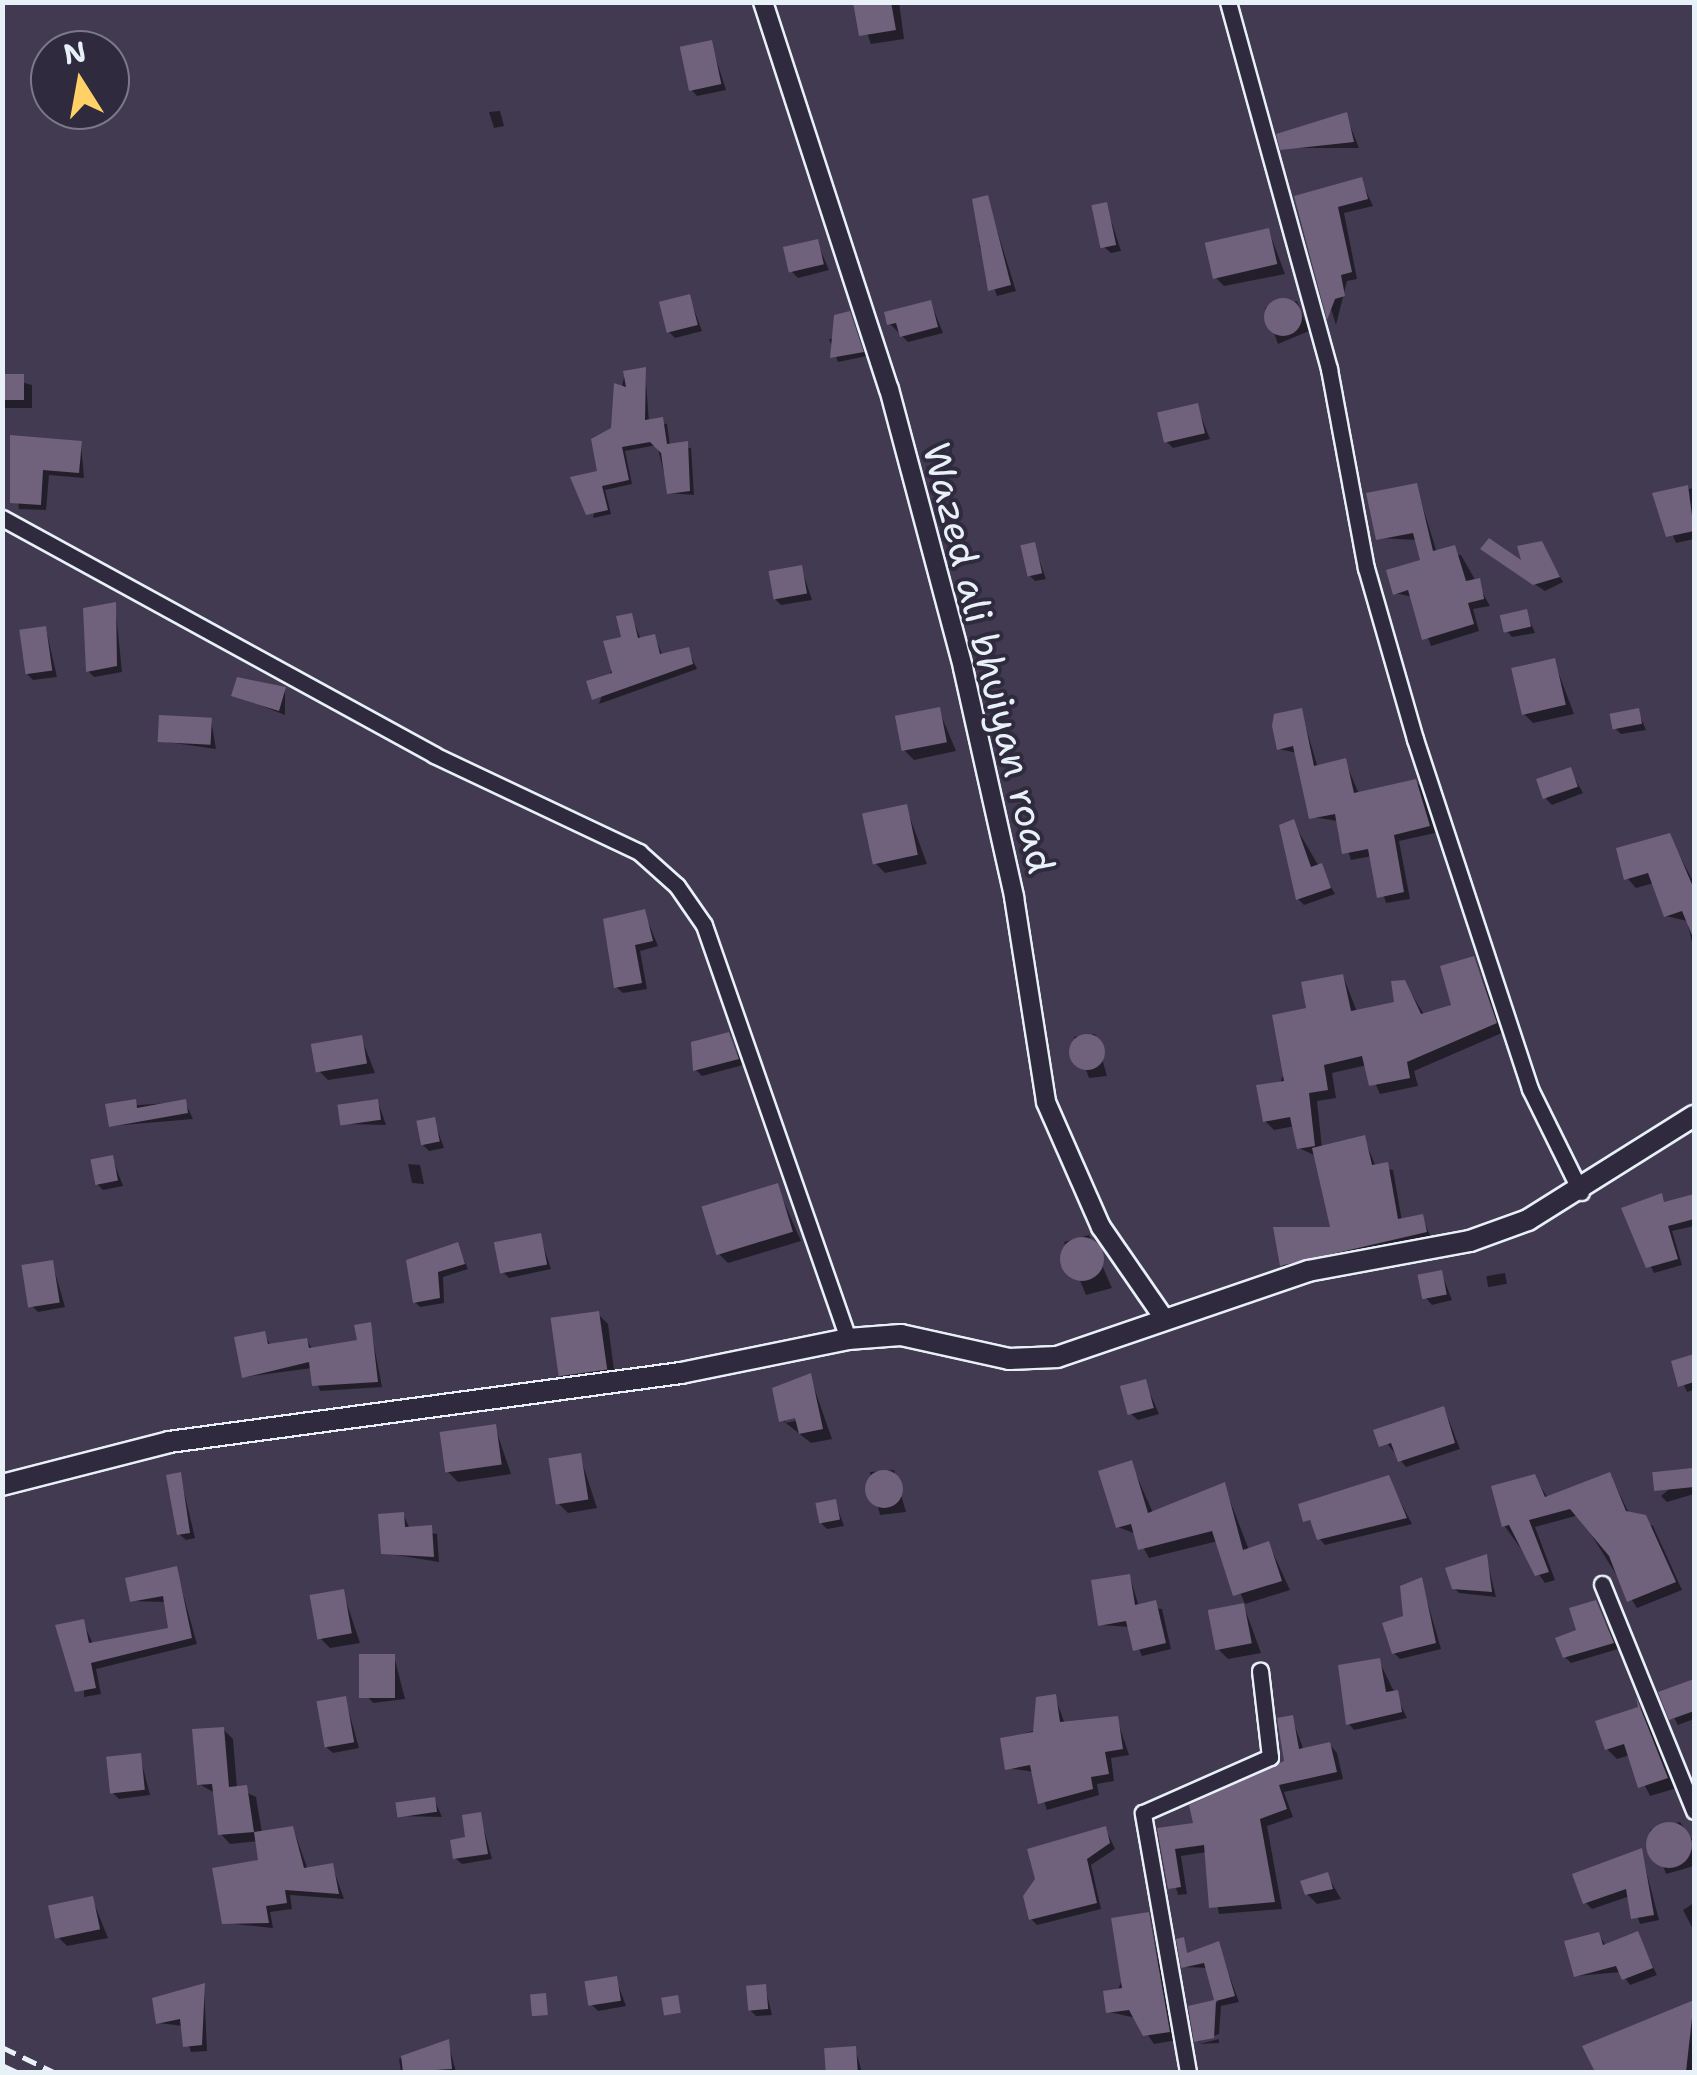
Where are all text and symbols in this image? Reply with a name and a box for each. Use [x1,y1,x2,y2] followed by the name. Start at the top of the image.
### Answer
[30,30,130,130] north arrow
[60,32,89,73] text: N
[913,438,1065,878] street label: Wazed ali bhuiyan road

